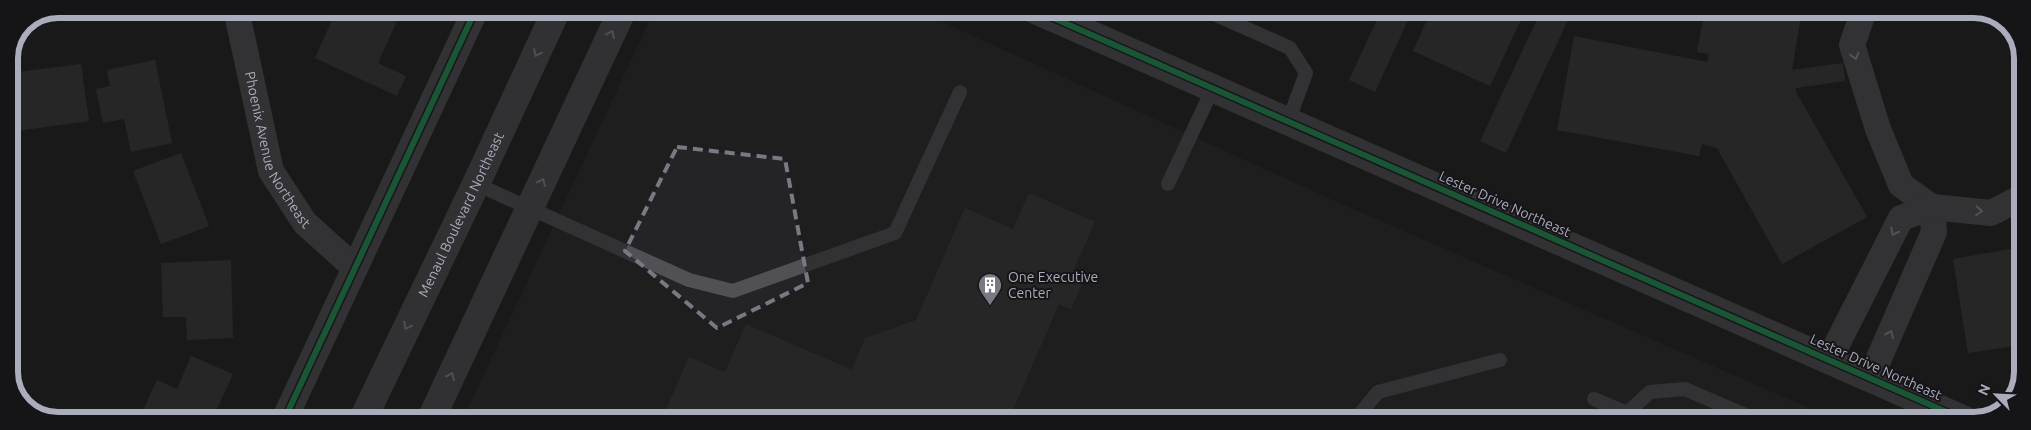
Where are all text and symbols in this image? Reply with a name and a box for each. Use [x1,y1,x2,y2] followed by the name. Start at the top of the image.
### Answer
[605,31,615,40] one-way arrow
[533,48,543,57] one-way arrow
[1850,51,1860,59] one-way arrow
[242,70,314,232] street label: Phoenix Avenue Northeast
[415,129,507,300] street label: Menaul Boulevard Northeast
[1437,168,1574,240] street label: Lester Drive Northeast
[536,178,547,187] one-way arrow
[1975,206,1983,217] one-way arrow
[1890,227,1900,236] one-way arrow
[1008,269,1098,301] place label: One Executive Center
[977,272,1003,306] building icon: One Executive Center
[403,321,413,330] one-way arrow
[1883,330,1894,339] one-way arrow
[1808,331,1945,403] street label: Lester Drive Northeast
[1971,370,2021,420] north arrow
[445,373,455,382] one-way arrow
[1975,382,1994,398] text: N

